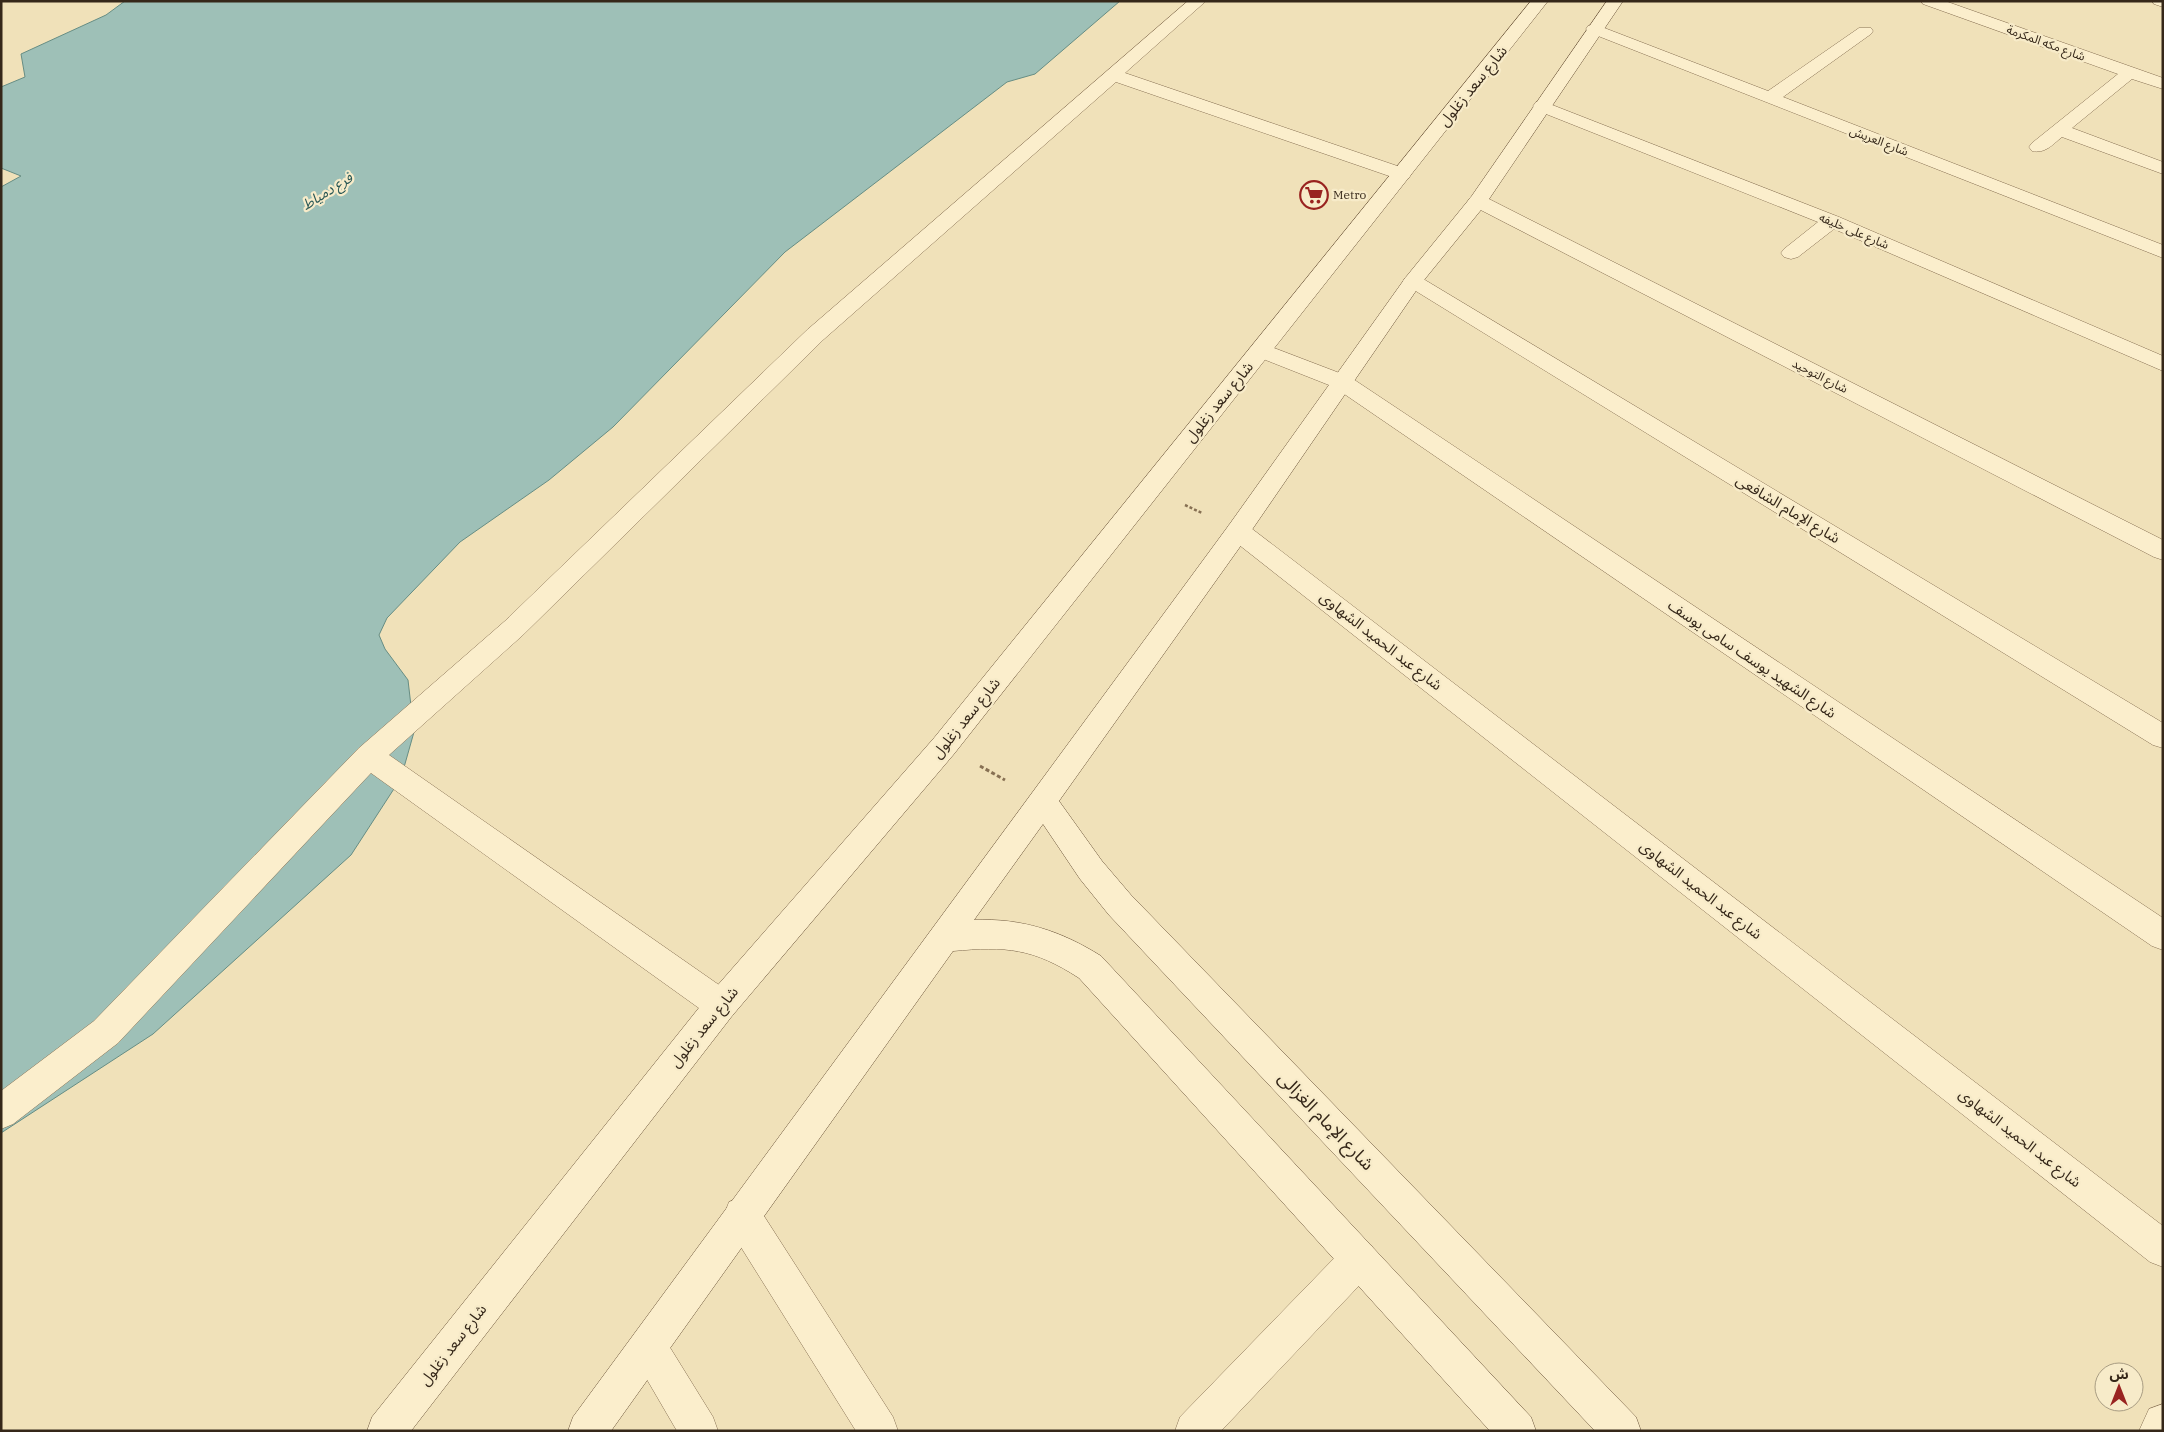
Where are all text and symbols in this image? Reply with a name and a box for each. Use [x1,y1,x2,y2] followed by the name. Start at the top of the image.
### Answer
[2004,21,2088,66] street label: شارع مكه المكرمة
[1434,41,1513,132] street label: شارع سعد زغلول
[1847,122,1911,160] street label: شارع العريش
[298,168,357,215] water label: فرع دمياط
[1299,180,1329,210] supermarket icon: Metro
[1333,187,1366,202] place label: Metro
[1816,209,1891,254] street label: شارع على خليفه
[1789,355,1850,398] street label: شارع التوحيد
[1180,357,1259,448] street label: شارع سعد زغلول
[1731,470,1844,550] street label: شارع الإمام الشافعى
[1315,587,1446,697] street label: شارع عبد الحميد الشهاوى
[1663,595,1840,725] street label: شارع الشهيد يوسف سامى يوسف
[927,673,1006,764] street label: شارع سعد زغلول
[1635,836,1766,946] street label: شارع عبد الحميد الشهاوى
[665,982,744,1073] street label: شارع سعد زغلول
[1271,1066,1379,1177] street label: شارع الإمام الغزالى
[1954,1084,2085,1194] street label: شارع عبد الحميد الشهاوى
[415,1300,493,1391] street label: شارع سعد زغلول
[2094,1362,2144,1412] north arrow
[2109,1365,2129,1383] text: ش

